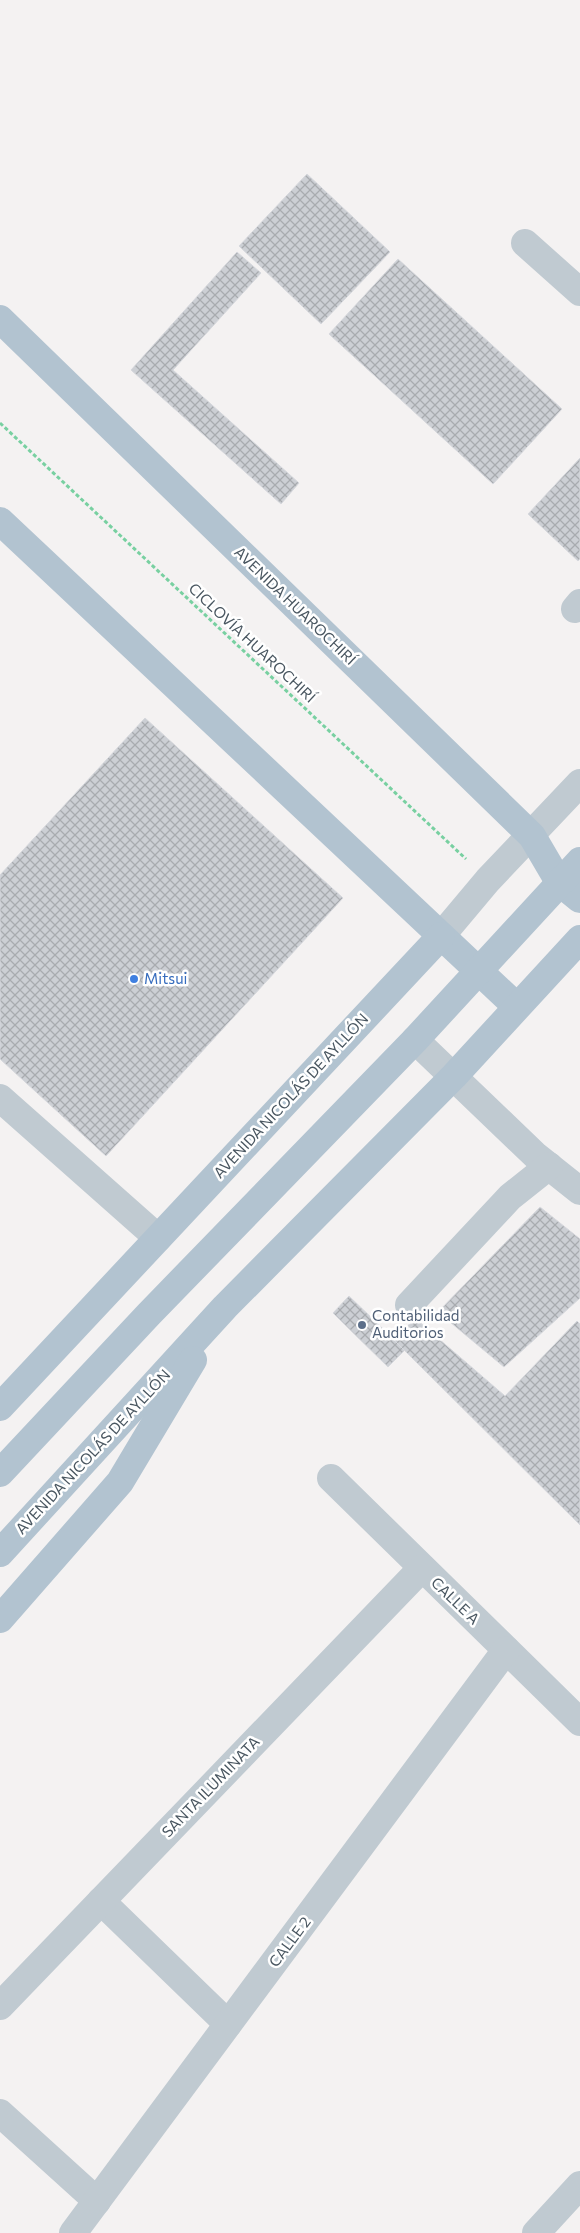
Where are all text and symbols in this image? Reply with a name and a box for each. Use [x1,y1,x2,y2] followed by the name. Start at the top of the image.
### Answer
[231,542,361,669] street label: AVENIDA HUAROCHIRÍ
[186,578,321,706] street label: CICLOVÍA HUAROCHIRÍ
[144,969,187,987] place label: Mitsui
[128,973,140,985] marker: Mitsui
[208,1009,371,1181] street label: AVENIDA NICOLÁS DE AYLLÓN
[372,1306,459,1341] place label: Contabilidad Auditorios
[356,1319,368,1331] marker: Contabilidad Auditorios
[10,1365,173,1537] street label: AVENIDA NICOLÁS DE AYLLÓN
[428,1573,484,1628] street label: CALLE A
[158,1732,263,1840] street label: SANTA ILUMINATA
[265,1913,314,1970] street label: CALLE 2

